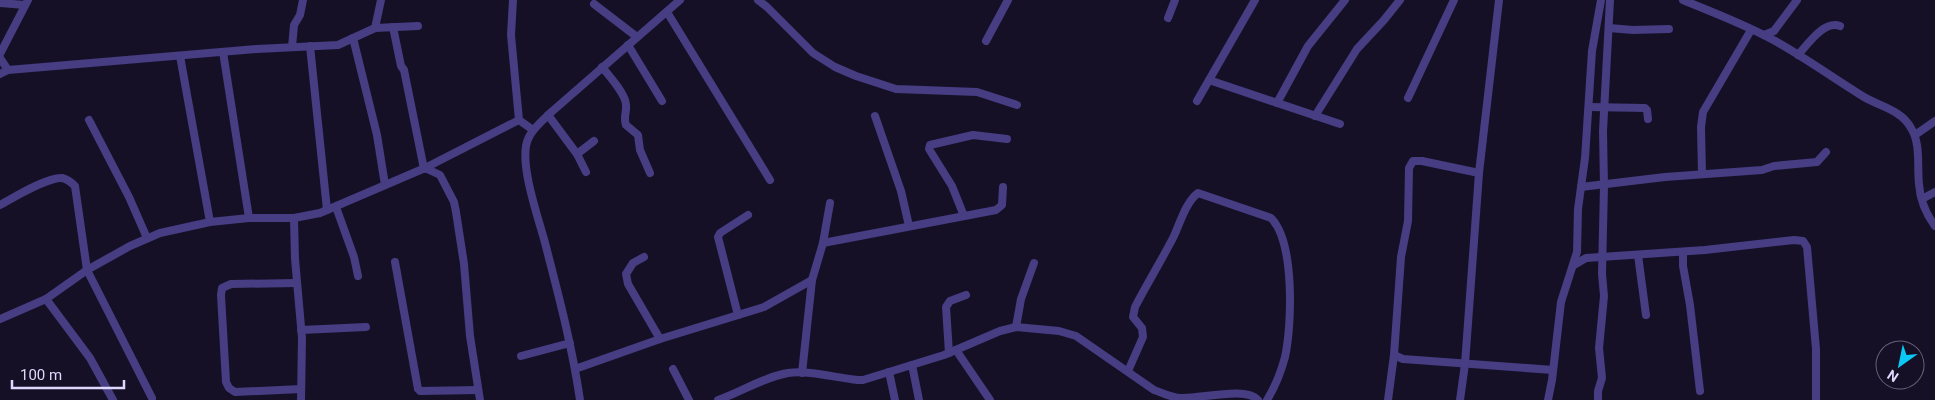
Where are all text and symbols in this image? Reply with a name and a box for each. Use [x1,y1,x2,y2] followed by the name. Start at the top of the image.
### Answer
[1875,340,1925,390] north arrow
[12,358,125,390] scale bar
[20,366,62,384] text: 100 m
[1884,366,1901,385] text: N

